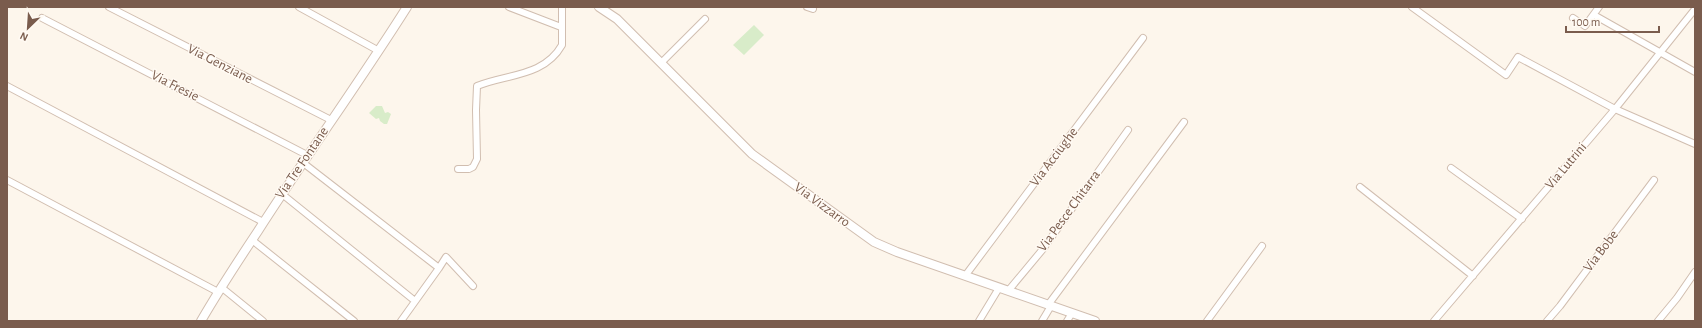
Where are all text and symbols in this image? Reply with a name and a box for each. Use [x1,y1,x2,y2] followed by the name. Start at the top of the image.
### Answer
[8,8,48,48] north arrow
[1566,8,1659,34] scale bar
[1572,16,1600,28] text: 100 m
[18,30,30,43] text: N
[185,42,255,86] street label: Via Genziane
[149,68,201,104] street label: Via Fresie
[273,125,331,201] street label: Via Tre Fontane
[1027,125,1081,189] street label: Via Acciughe
[1543,140,1589,192] street label: Via Lutrini
[1035,167,1103,254] street label: Via Pesce Chitarra
[792,180,853,230] street label: Via Vizzarro
[1581,228,1621,274] street label: Via Bobe

